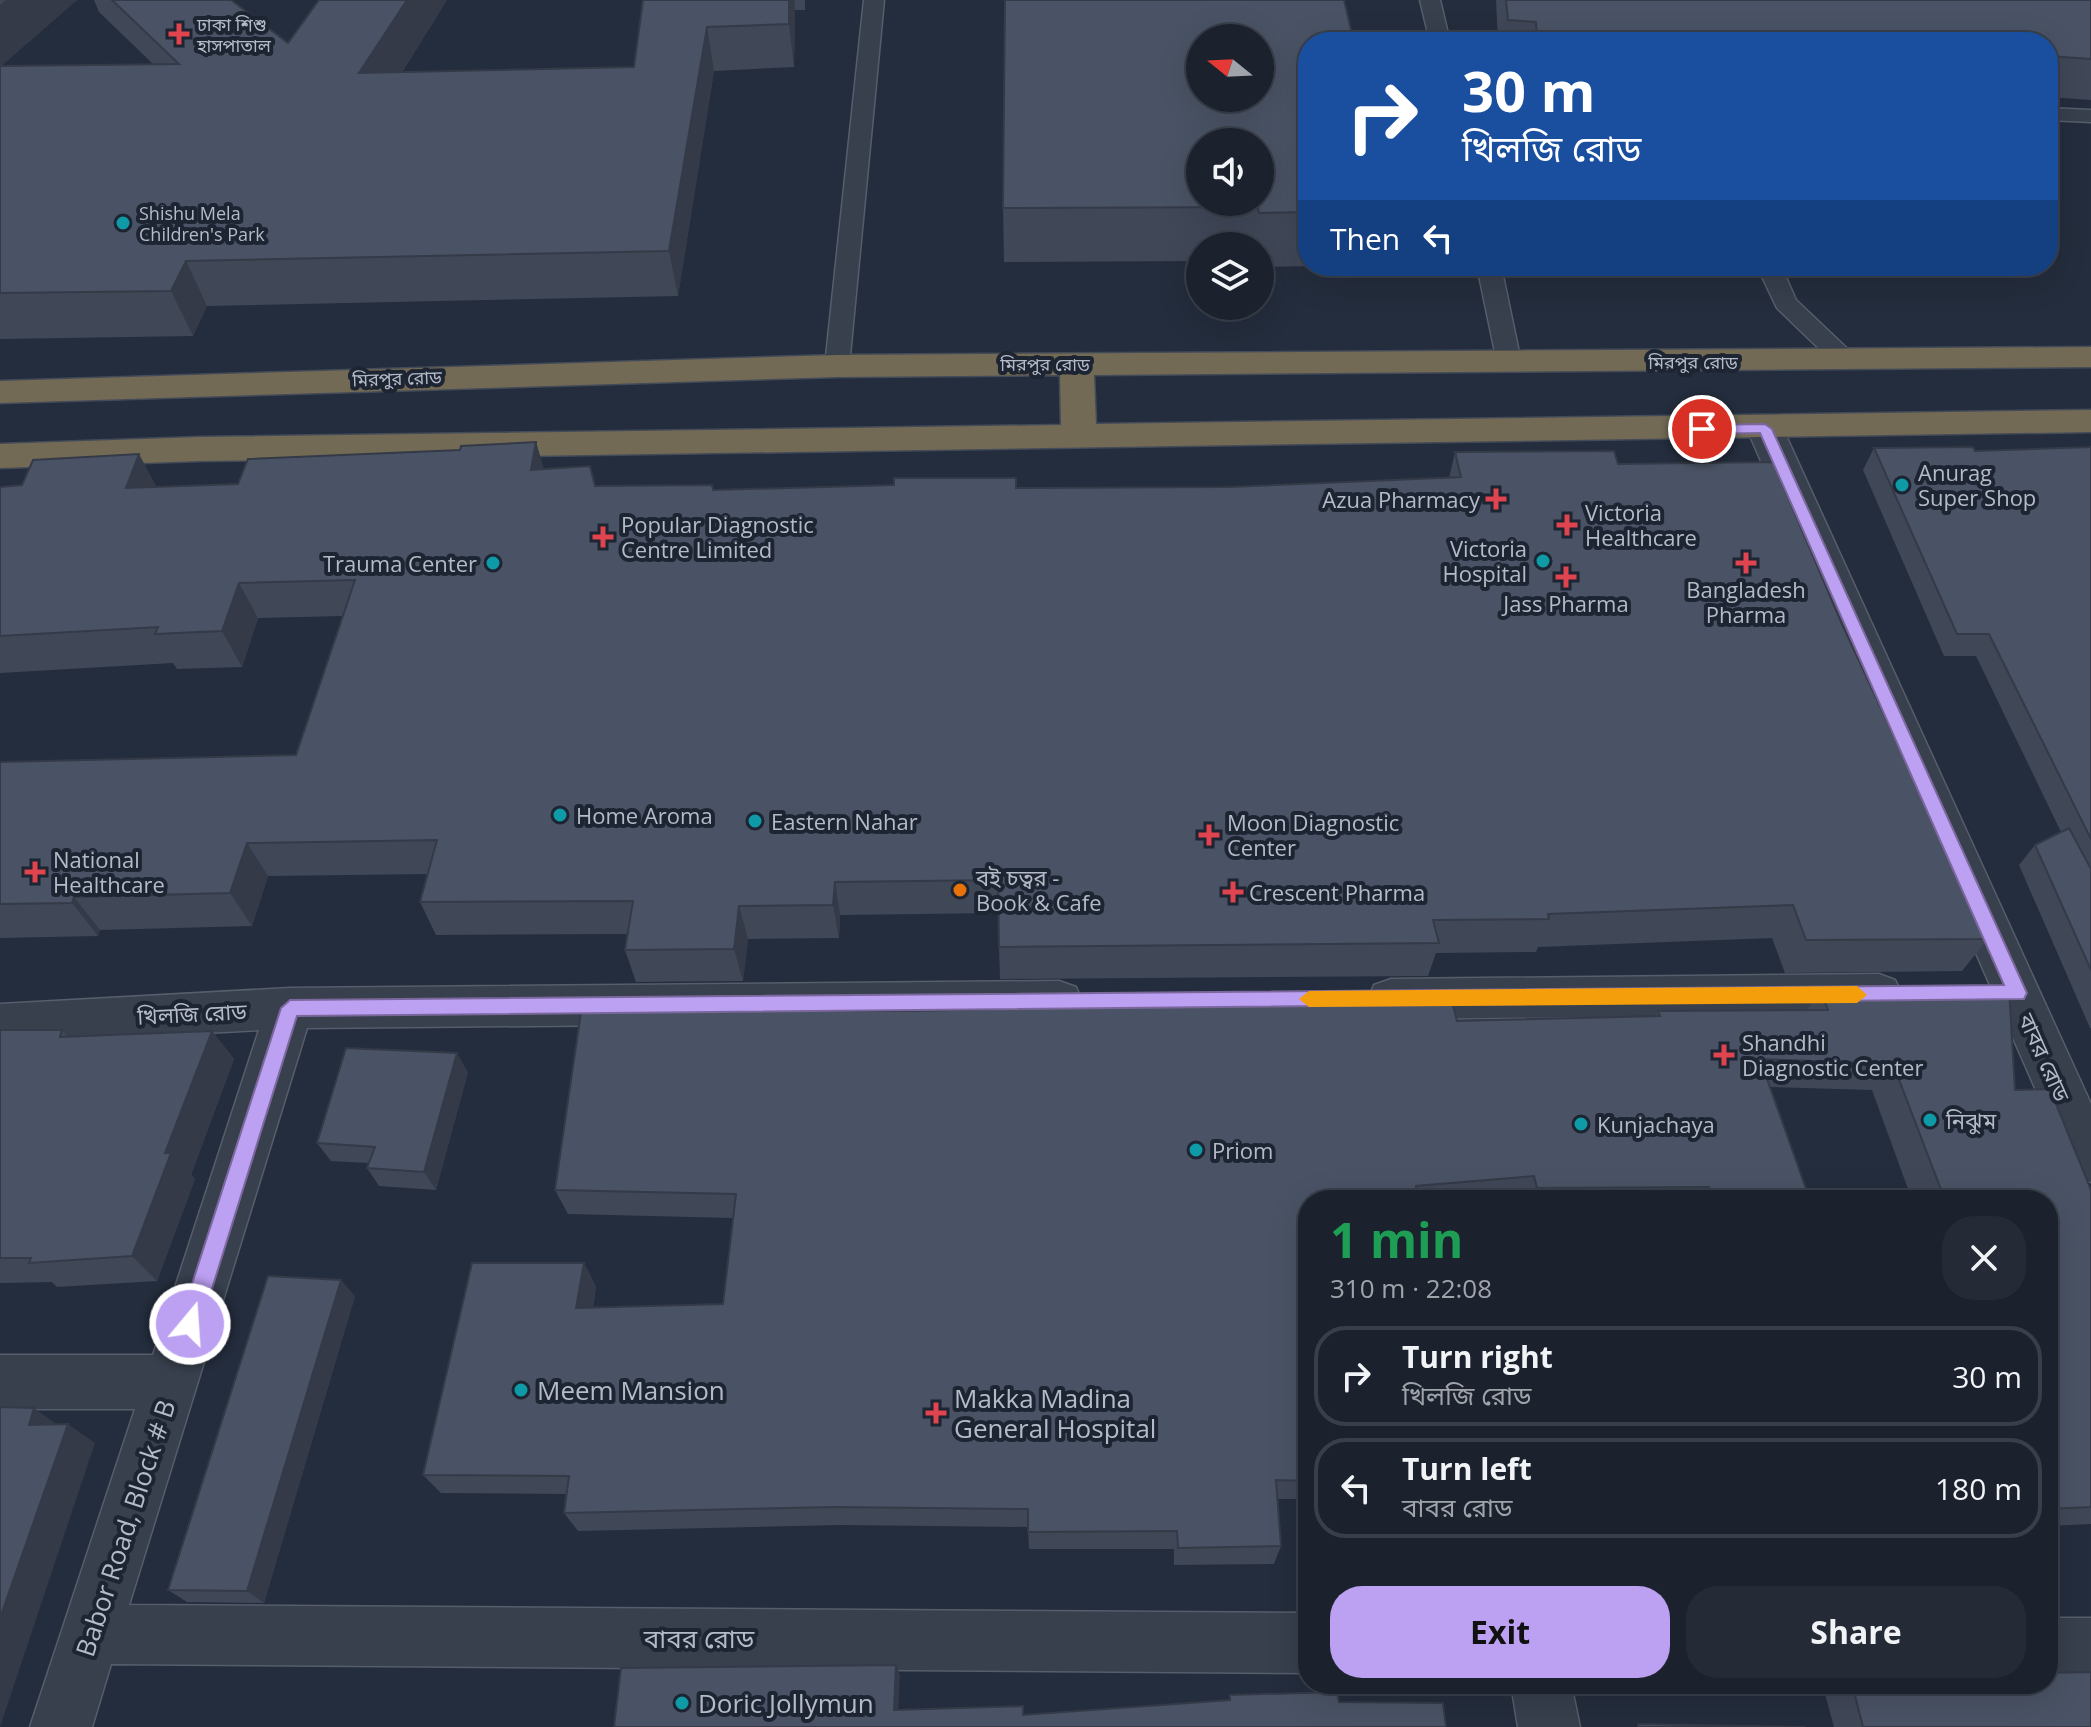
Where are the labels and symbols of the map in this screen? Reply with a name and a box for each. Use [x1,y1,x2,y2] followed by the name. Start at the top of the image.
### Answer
[196,12,272,57] place label: ঢাকা শিশু হাসপাতাল
[168,23,190,45] marker: ঢাকা শিশু হাসপাতাল
[1186,24,1274,112] north arrow
[139,201,265,246] place label: Shishu Mela Children's Park
[114,214,132,232] marker: Shishu Mela Children's Park
[1647,350,1738,374] street label: মিরপুর রোড
[999,352,1090,376] street label: মিরপুর রোড
[351,364,442,392] street label: মিরপুর রোড
[1668,395,1736,463] pin
[1918,457,2036,512] place label: Anurag Super Shop
[1893,476,1911,494] marker: Anurag Super Shop
[1322,484,1481,514] place label: Azua Pharmacy
[1487,490,1505,508] marker: Azua Pharmacy
[1585,497,1697,552] place label: Victoria Healthcare
[621,509,814,564] place label: Popular Diagnostic Centre Limited
[1556,514,1578,536] marker: Victoria Healthcare
[592,526,614,548] marker: Popular Diagnostic Centre Limited
[1442,533,1527,588] place label: Victoria Hospital
[323,548,477,578] place label: Trauma Center
[1534,552,1552,570] marker: Victoria Hospital
[484,554,502,572] marker: Trauma Center
[1737,554,1755,572] marker: Bangladesh Pharma
[1557,568,1575,586] marker: Jass Pharma
[1686,574,1806,629] place label: Bangladesh Pharma
[1501,588,1629,618] place label: Jass Pharma
[576,800,713,830] place label: Home Aroma
[551,806,569,824] marker: Home Aroma
[771,806,918,836] place label: Eastern Nahar
[1227,807,1399,862] place label: Moon Diagnostic Center
[746,812,764,830] marker: Eastern Nahar
[1198,824,1220,846] marker: Moon Diagnostic Center
[53,844,165,899] place label: National Healthcare
[24,861,46,883] marker: National Healthcare
[975,862,1102,917] place label: বই চত্বর - Book & Cafe
[1249,877,1425,907] place label: Crescent Pharma
[951,881,969,899] marker: বই চত্বর - Book & Cafe
[1224,883,1242,901] marker: Crescent Pharma
[136,995,248,1031] street label: খিলজি রোড
[2012,1007,2078,1106] street label: বাবর রোড
[1742,1027,1923,1082] place label: Shandhi Diagnostic Center
[1713,1044,1735,1066] marker: Shandhi Diagnostic Center
[1945,1105,1997,1135] place label: নিঝুম
[1597,1109,1715,1139] place label: Kunjachaya
[1921,1111,1939,1129] marker: নিঝুম
[1572,1115,1590,1133] marker: Kunjachaya
[1212,1135,1273,1165] place label: Priom
[1187,1141,1205,1159] marker: Priom
[148,1282,232,1366] position arrow
[537,1372,725,1408] place label: Meem Mansion
[954,1380,1156,1446] place label: Makka Madina General Hospital
[512,1381,530,1399] marker: Meem Mansion
[66,1395,184,1661] street label: Babor Road, Block # B
[925,1402,947,1424] marker: Makka Madina General Hospital
[643,1620,755,1656] street label: বাবর রোড
[698,1685,874,1721] place label: Doric Jollymun
[673,1694,691,1712] marker: Doric Jollymun

